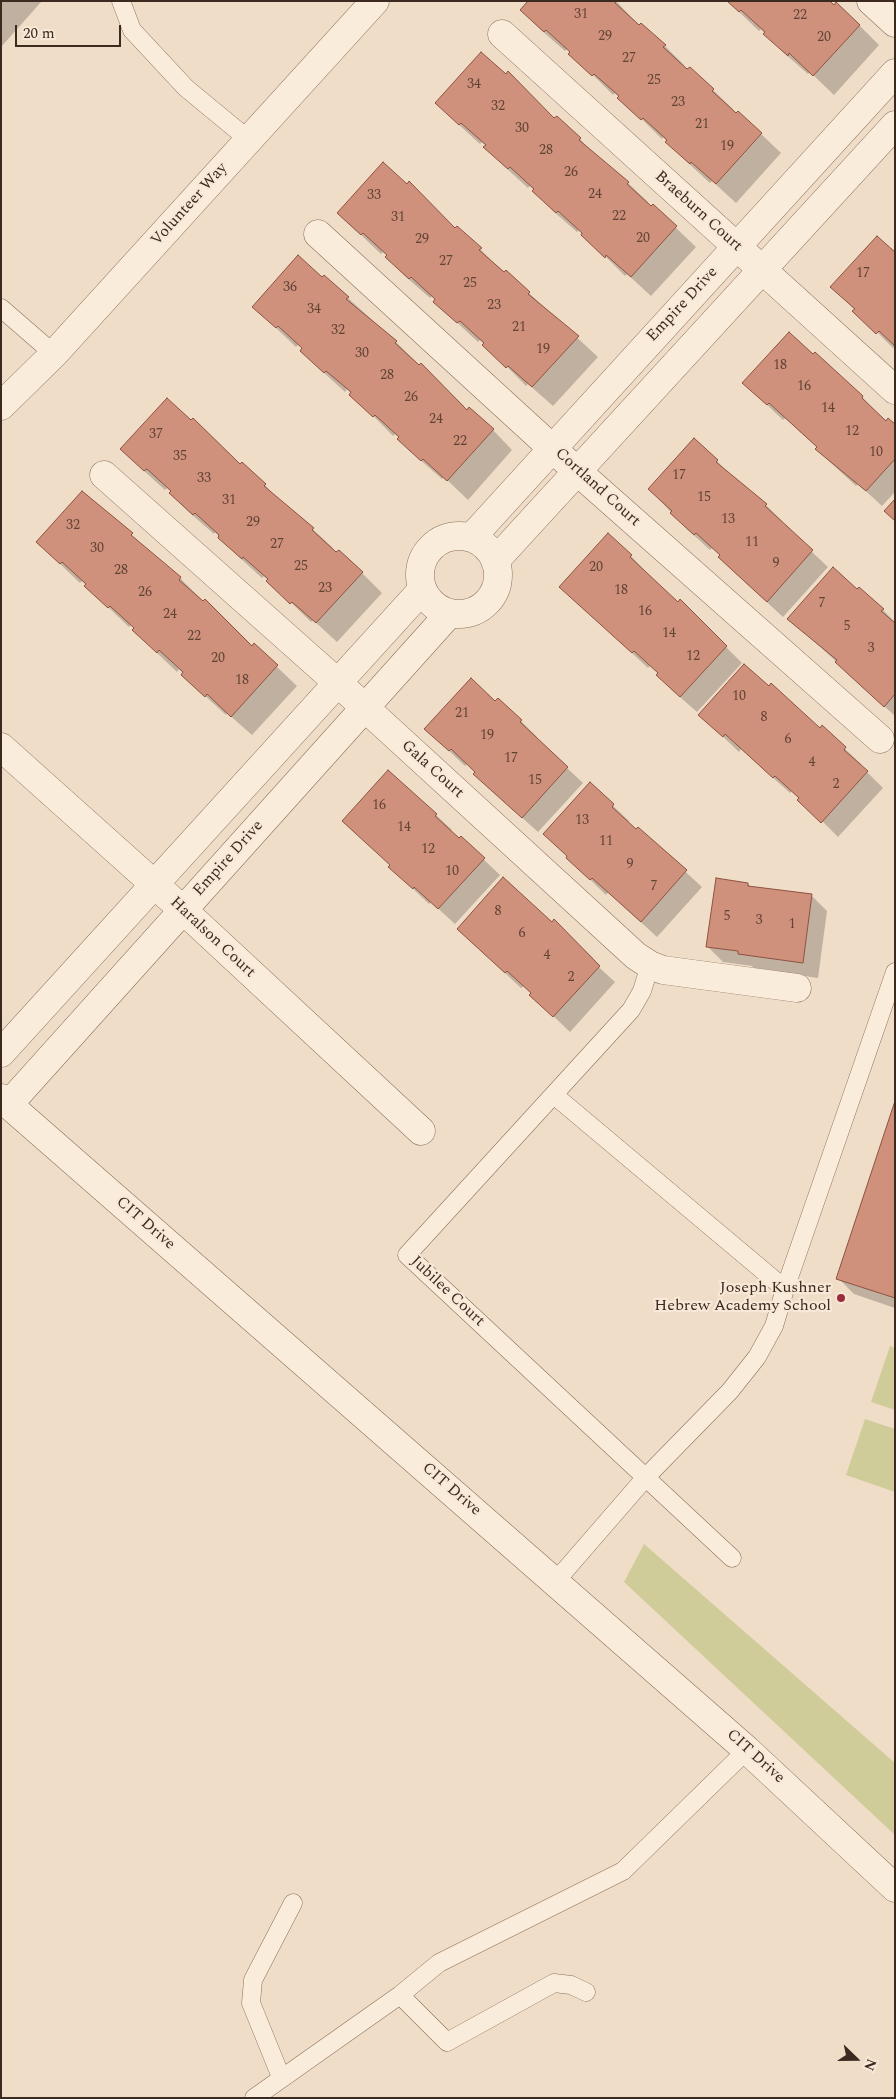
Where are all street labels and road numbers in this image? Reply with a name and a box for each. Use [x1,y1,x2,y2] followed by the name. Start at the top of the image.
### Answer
[148,160,232,250] street label: Volunteer Way
[650,168,746,256] street label: Braeburn Court
[643,264,723,346] street label: Empire Drive
[550,445,644,531] street label: Cortland Court
[397,737,467,803] street label: Gala Court
[190,817,268,901] street label: Empire Drive
[165,894,259,982] street label: Haralson Court
[112,1193,178,1255] street label: CIT Drive
[406,1253,488,1331] street label: Jubilee Court
[418,1459,484,1521] street label: CIT Drive
[722,1726,788,1788] street label: CIT Drive

